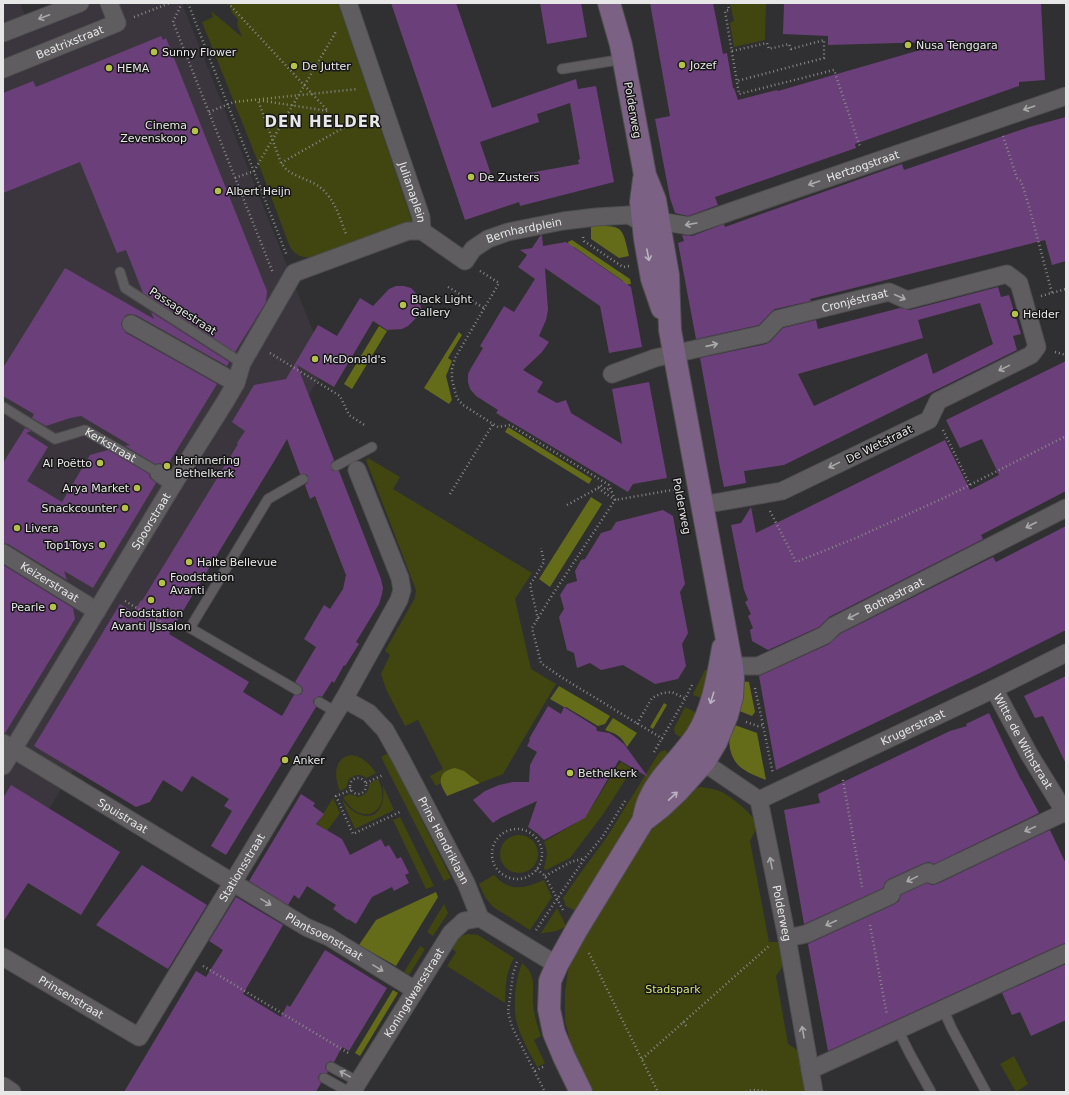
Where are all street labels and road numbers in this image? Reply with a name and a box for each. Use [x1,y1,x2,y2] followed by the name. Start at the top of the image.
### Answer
[34,23,106,62] street label: Beatrixstraat
[621,81,644,139] street label: Polderweg
[825,148,902,185] street label: Hertzogstraat
[395,159,427,223] street label: Julianaplein
[484,215,563,246] street label: Bernhardplein
[147,285,219,338] street label: Passagestraat
[820,286,890,315] street label: Cronjéstraat
[844,422,915,466] street label: De Wetstraat
[83,425,139,466] street label: Kerkstraat
[670,477,693,535] street label: Polderweg
[129,490,174,552] street label: Spoorstraat
[18,559,82,606] street label: Keizerstraat
[863,575,927,616] street label: Bothastraat
[991,692,1055,792] street label: Witte de Withstraat
[879,707,948,749] street label: Krugerstraat
[415,795,471,887] street label: Prins Hendriklaan
[95,796,150,837] street label: Spuistraat
[217,831,268,904] street label: Stationsstraat
[769,884,794,943] street label: Polderweg
[283,910,366,964] street label: Plantsoenstraat
[382,945,447,1040] street label: Koningdwarsstraat
[36,973,106,1022] street label: Prinsenstraat

